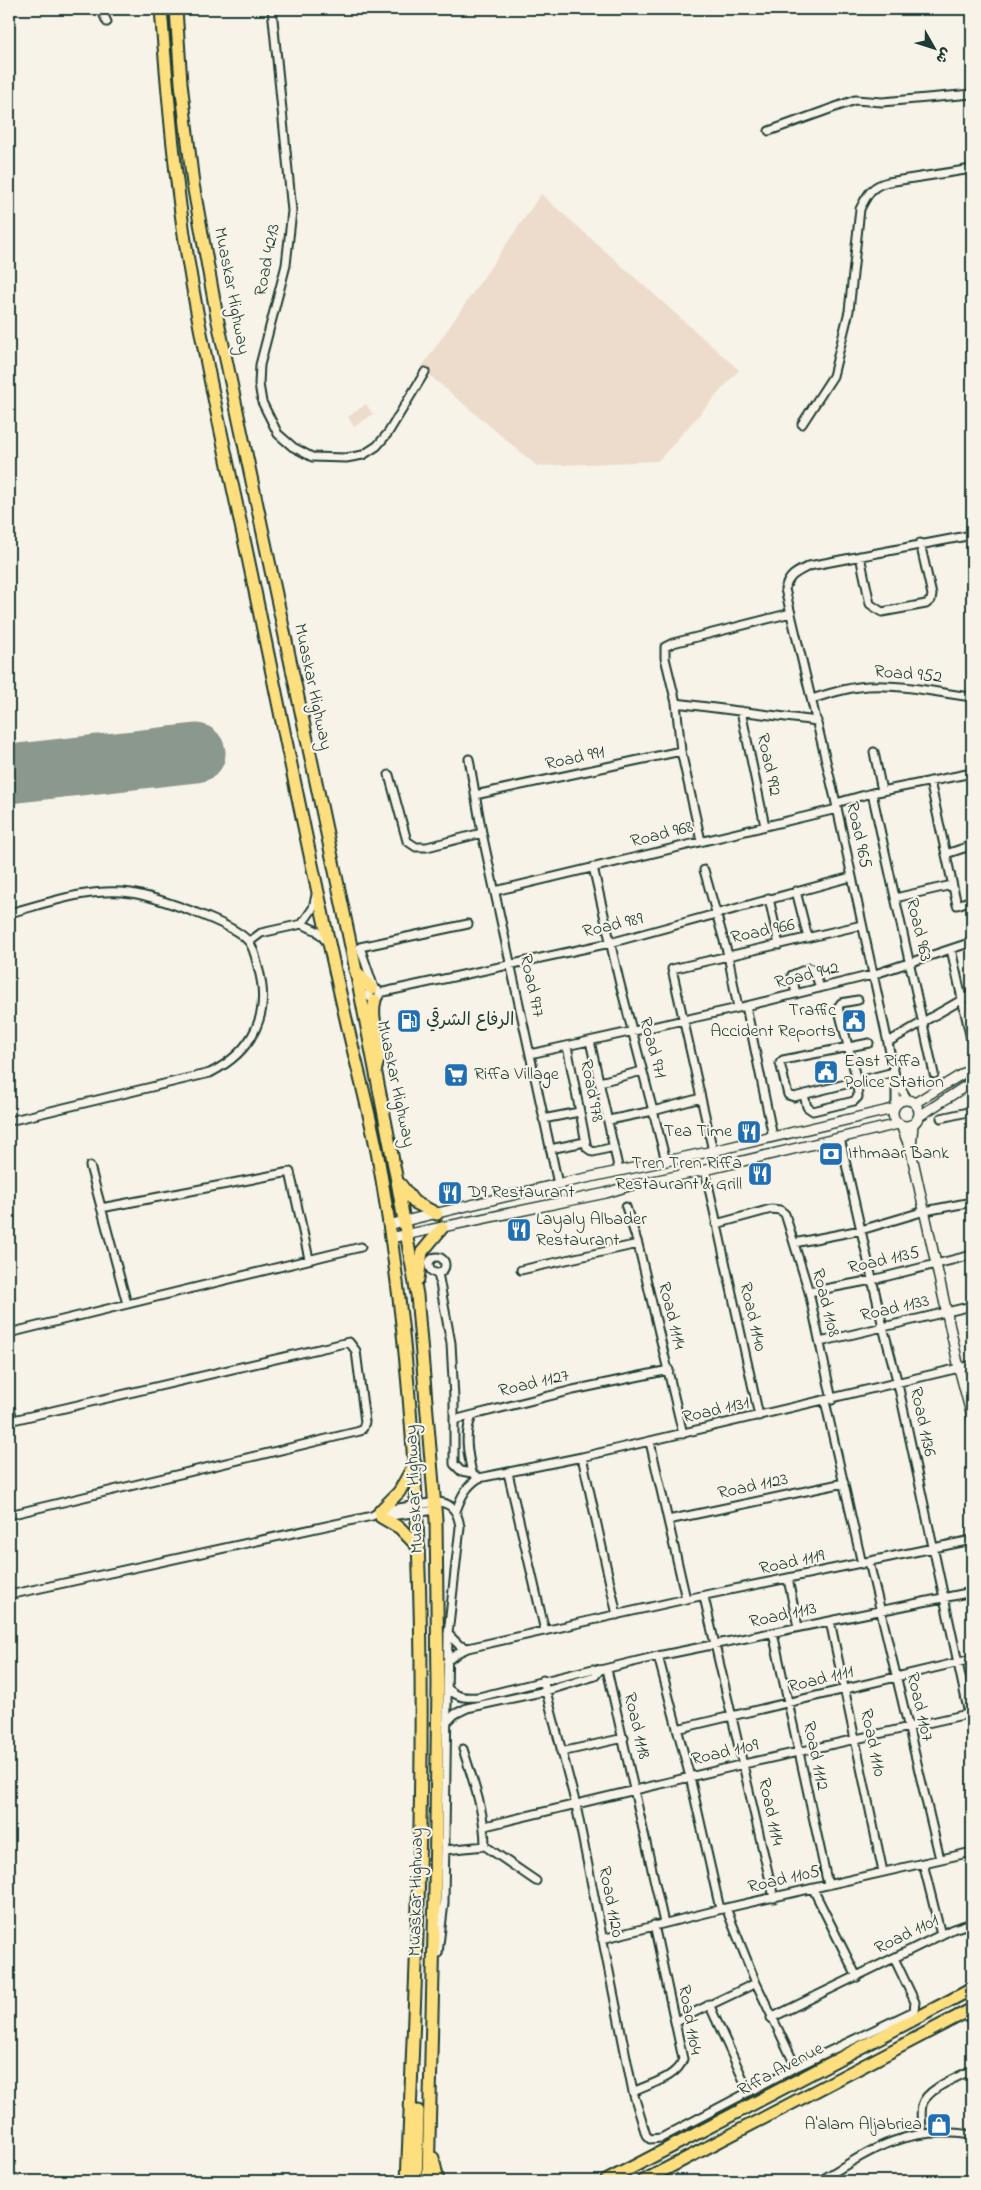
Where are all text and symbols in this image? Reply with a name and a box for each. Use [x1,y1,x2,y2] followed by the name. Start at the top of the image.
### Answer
[908,22,958,72] north arrow
[930,43,956,68] text: ش
[248,222,288,298] street label: Road 4213
[205,225,256,357] street label: Muaskar Highway
[285,621,338,753] street label: Muaskar Highway
[873,659,943,691] street label: Road 952
[749,731,787,799] street label: Road 992
[543,740,607,778] street label: Road 991
[838,799,878,871] street label: Road 965
[628,815,696,855] street label: Road 968
[898,896,938,964] street label: Road 963
[580,906,646,946] street label: Road 989
[729,913,798,951] street label: Road 966
[512,952,550,1021] street label: Road 977
[772,955,842,997] street label: Road 942
[710,998,836,1045] place label: Traffic Accident Reports
[426,1007,515,1034] place label: الرفاع الشرقي
[396,1008,422,1034] fuel station icon: الرفاع الشرقي
[841,1008,867,1034] public building icon: Traffic Accident Reports
[631,1015,673,1082] street label: Road 971
[368,1018,421,1150] street label: Muaskar Highway
[844,1049,944,1096] place label: East Riffa Police Station
[572,1057,610,1125] street label: Road 978
[813,1059,839,1085] public building icon: East Riffa Police Station
[443,1062,469,1088] supermarket icon: Riffa Village
[474,1062,560,1089] place label: Riffa Village
[664,1119,733,1145] place label: Tea Time
[736,1119,762,1145] restaurant icon: Tea Time
[818,1141,844,1167] bank icon: Ithmaar Bank
[848,1141,949,1167] place label: Ithmaar Bank
[615,1151,742,1198] place label: Tren Tren Riffa Restaurant & Grill
[747,1161,773,1187] restaurant icon: Tren Tren Riffa Restaurant & Grill
[437,1180,463,1206] restaurant icon: D9 Restaurant
[467,1180,575,1206] place label: D9 Restaurant
[536,1207,647,1254] place label: Layaly Albader Restaurant
[506,1217,532,1243] restaurant icon: Layaly Albader Restaurant
[846,1240,922,1282] street label: Road 1135
[804,1266,846,1340] street label: Road 1108
[650,1280,692,1353] street label: Road 1114
[731,1280,773,1354] street label: Road 1140
[858,1288,932,1330] street label: Road 1133
[496,1363,572,1405] street label: Road 1127
[902,1385,942,1459] street label: Road 1136
[680,1391,752,1431] street label: Road 1131
[399,1424,432,1554] street label: Muaskar Highway
[715,1467,791,1507] street label: Road 1123
[757,1543,828,1583] street label: Road 1119
[747,1596,819,1636] street label: Road 1113
[786,1659,857,1701] street label: Road 1111
[898,1670,940,1745] street label: Road 1107
[616,1690,656,1762] street label: Road 1118
[852,1707,892,1779] street label: Road 1110
[795,1719,835,1793] street label: Road 1112
[689,1733,762,1773] street label: Road 1109
[750,1776,790,1849] street label: Road 1114
[403,1827,432,1957] street label: Muaskar Highway
[745,1859,823,1901] street label: Road 1105
[590,1864,630,1940] street label: Road 1120
[870,1908,944,1962] street label: Road 1101
[670,1983,708,2057] street label: Road 1104
[733,2036,829,2104] street label: Riffa Avenue
[805,2112,922,2138] place label: A'alam Aljabriea
[926,2112,952,2138] shop icon: A'alam Aljabriea

